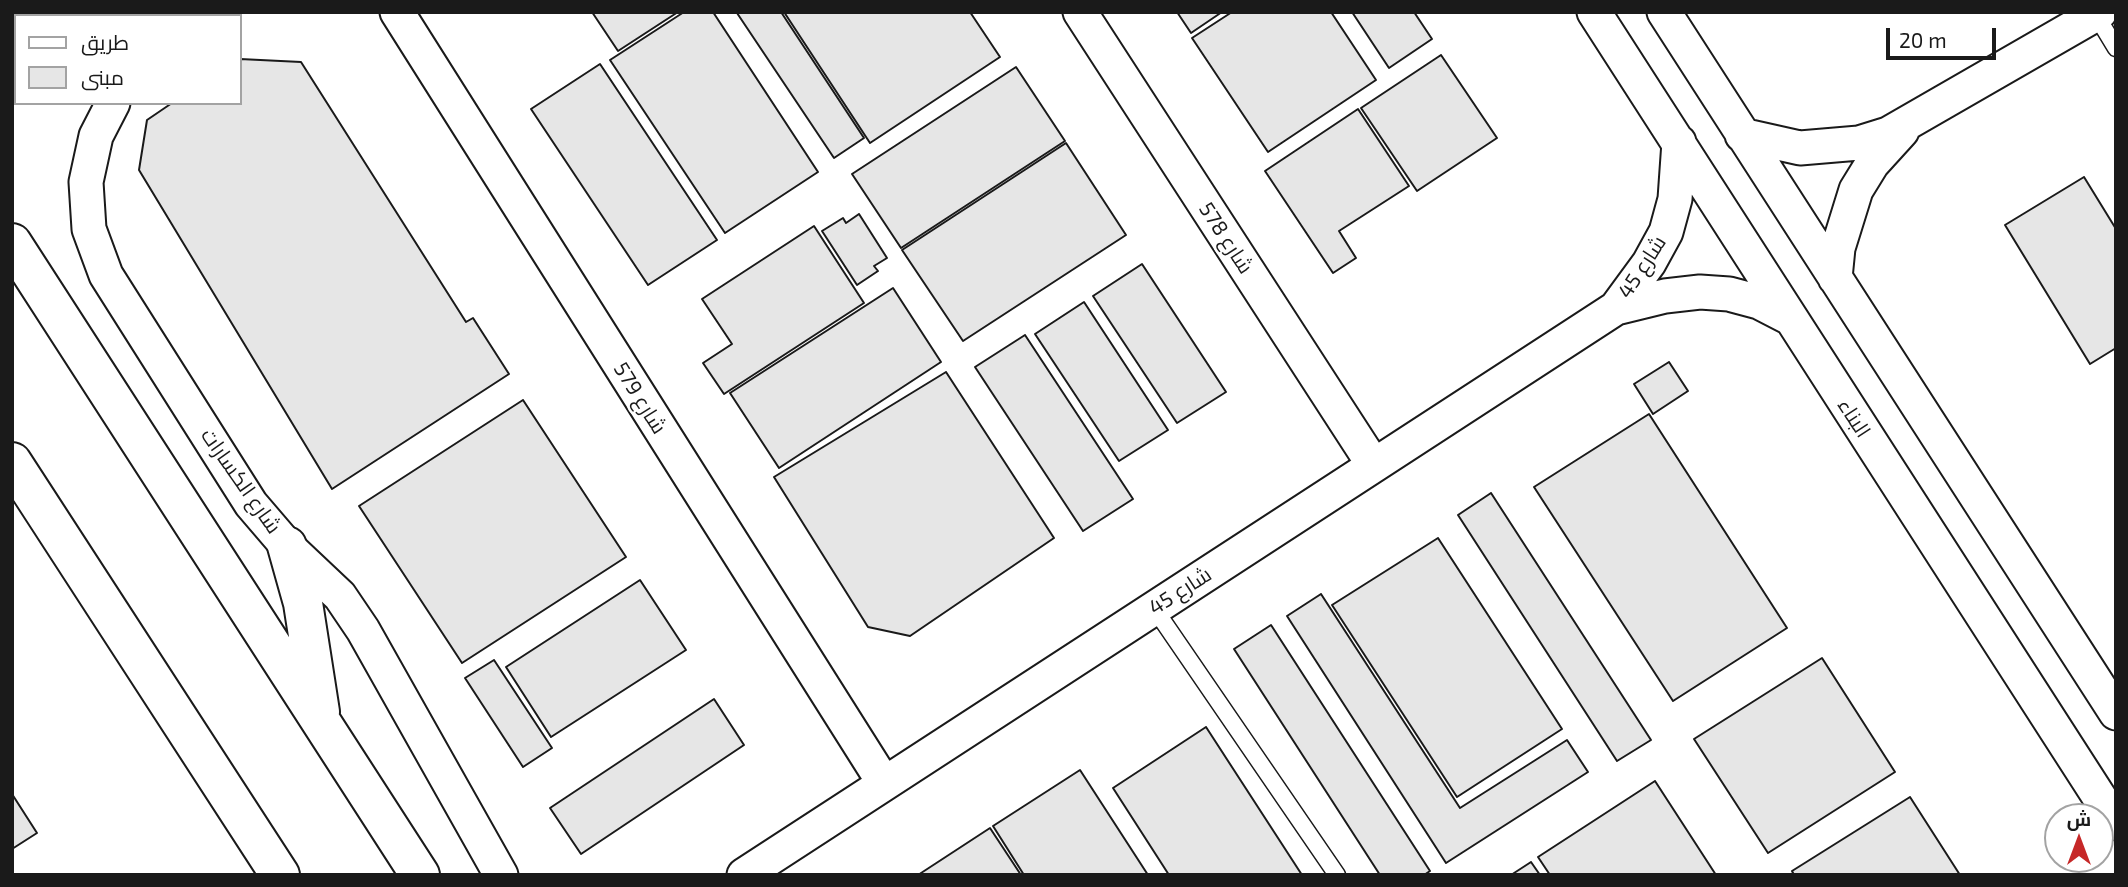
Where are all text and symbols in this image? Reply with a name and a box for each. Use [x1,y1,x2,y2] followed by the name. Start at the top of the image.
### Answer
[14,14,242,105] legend
[1890,14,2000,58] scale bar
[1899,27,1947,52] text: 20 m
[81,29,129,54] text: طريق
[81,64,124,89] text: مبنى
[1194,198,1258,278] street label: شارع 578
[1612,231,1672,303] street label: شارع 45
[608,358,672,438] street label: شارع 579
[1832,394,1876,442] street label: البناء
[196,424,286,538] street label: شارع الكسارات
[1144,561,1216,621] street label: شارع 45
[2044,803,2114,873] north arrow
[2067,807,2091,830] text: ش

